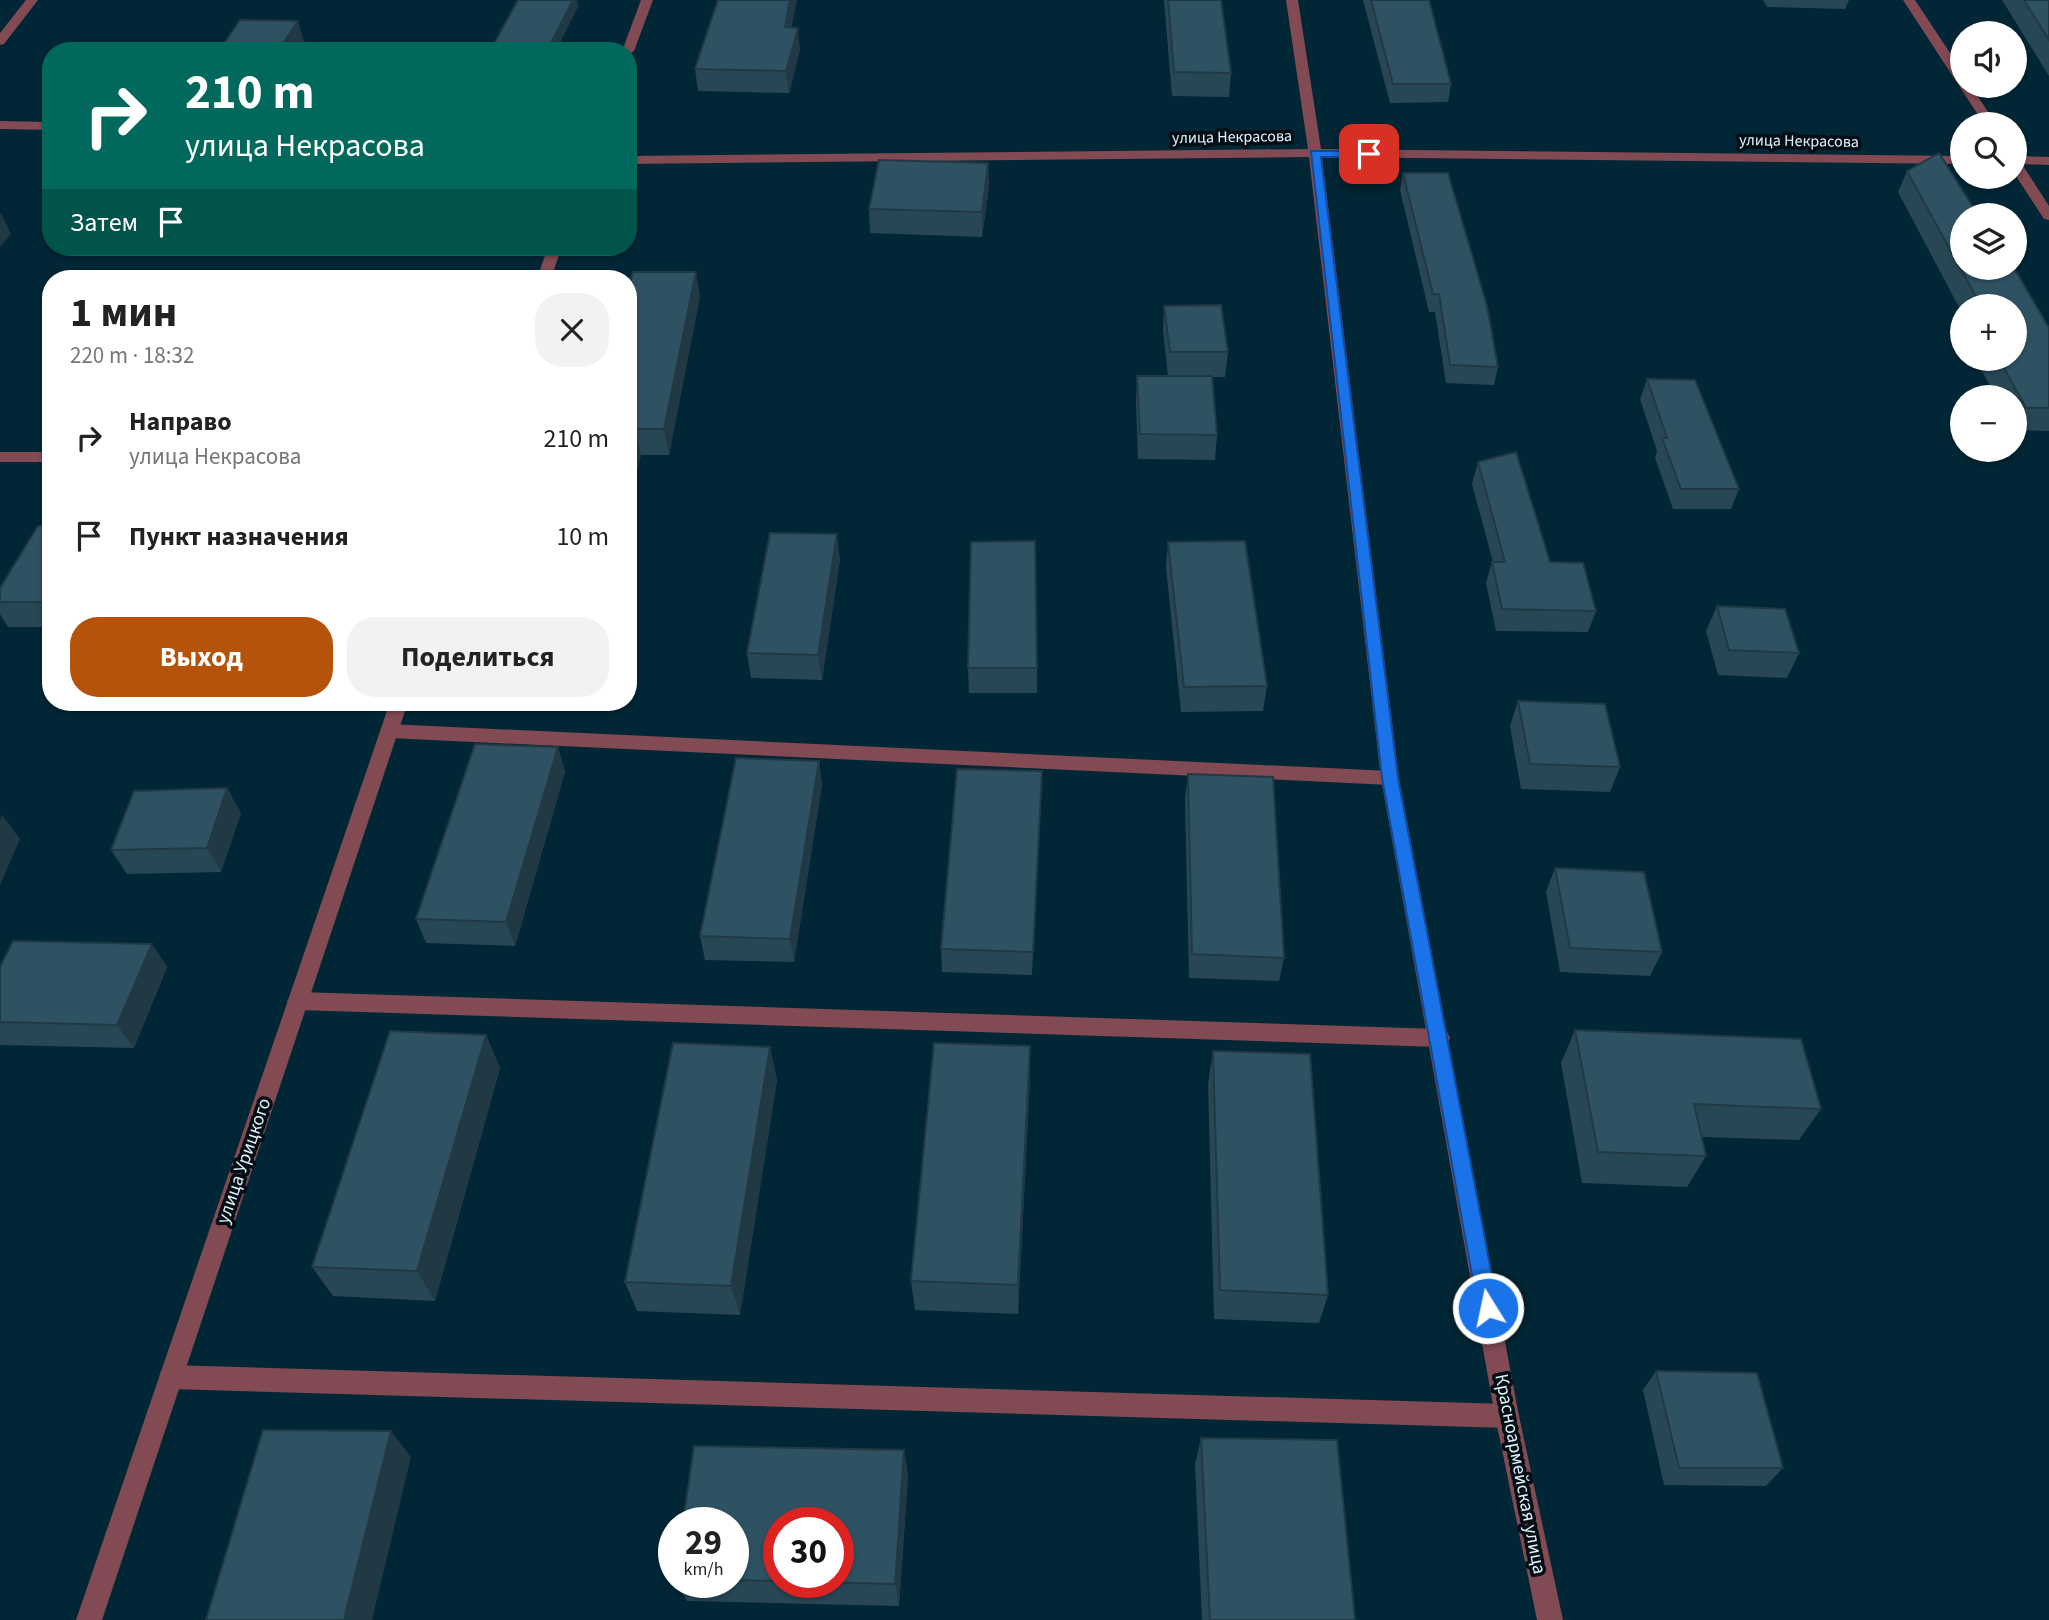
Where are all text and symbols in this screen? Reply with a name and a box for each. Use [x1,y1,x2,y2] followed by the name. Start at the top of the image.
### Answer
[1950,21,2027,462] map controls
[1950,21,2027,98] button: sound
[185,58,314,128] text: 210 m
[70,70,161,161] icon: right
[1950,112,2027,189] button: search
[185,123,425,169] text: улица Некрасова
[1339,124,1399,184] pin
[1172,125,1292,149] street label: улица Некрасова
[1739,129,1859,153] street label: улица Некрасова
[1350,135,1388,173] icon: arrive
[152,203,190,241] icon: arrive
[1950,203,2027,280] button: layers
[70,204,138,241] text: Затем
[70,283,177,343] text: 1 мин
[535,293,609,367] button: close
[1950,294,2027,371] button: +
[70,339,194,372] text: 220 m · 18:32
[1950,385,2027,462] button: −
[129,403,232,440] text: Направо
[70,419,108,457] icon: right
[543,420,609,457] text: 210 m
[129,440,301,473] text: улица Некрасова
[70,517,108,555] icon: arrive
[129,518,349,555] text: Пункт назначения
[556,518,609,555] text: 10 m
[70,617,333,697] button: Выход
[347,617,609,697] button: Поделиться
[210,1095,278,1227] street label: улица Урицкого
[1451,1271,1525,1345] position arrow
[1487,1372,1553,1576] street label: Красноармейская улица
[763,1507,854,1598] speed limit sign: 30
[685,1518,722,1568] text: 29
[684,1557,723,1582] text: km/h

